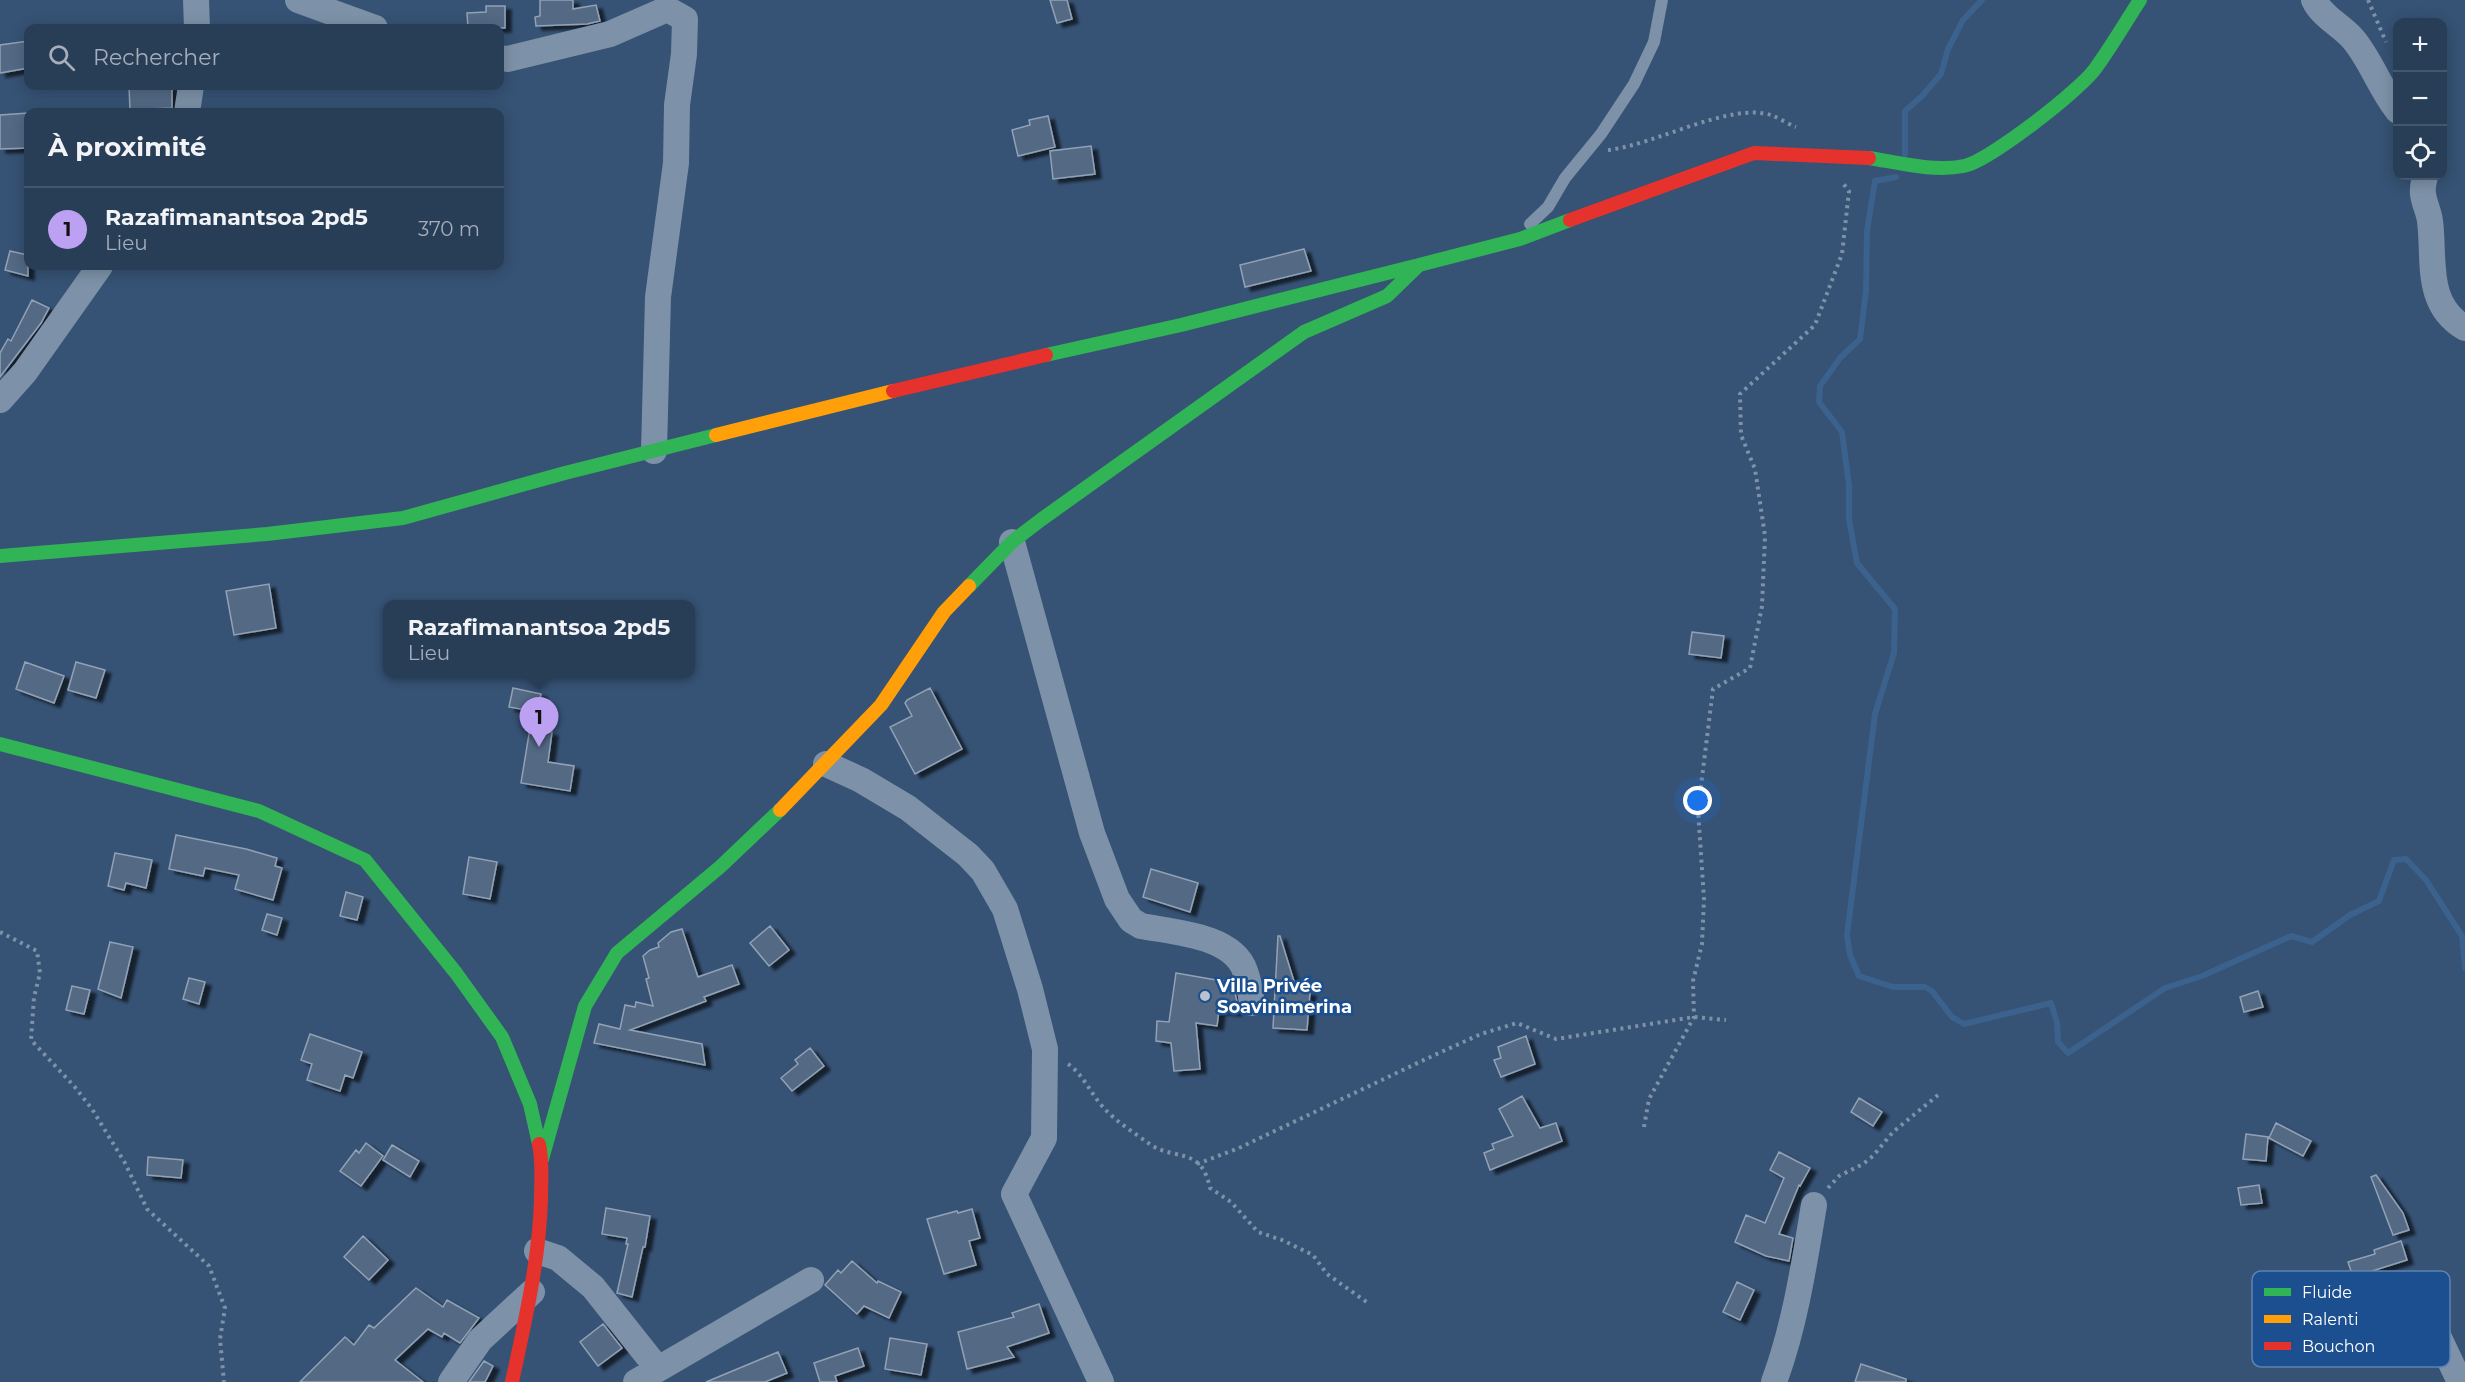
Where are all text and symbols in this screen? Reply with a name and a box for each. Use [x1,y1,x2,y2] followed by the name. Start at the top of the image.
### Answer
[2393,18,2447,180] map controls
[2393,18,2447,72] button: +
[24,24,504,90] search box
[45,41,78,74] icon: search
[93,44,220,71] text: Rechercher
[2393,72,2447,126] button: −
[2393,126,2447,180] button: locate
[48,131,207,163] text: À proximité
[105,204,368,231] text: Razafimanantsoa 2pd5
[64,217,71,241] text: 1
[418,217,480,241] text: 370 m
[105,231,148,255] text: Lieu
[383,600,695,678] popup
[408,614,670,641] text: Razafimanantsoa 2pd5
[408,641,450,665] text: Lieu
[520,698,558,747] pin: 1
[1683,786,1712,815] your location
[1216,975,1352,1018] place label: Villa Privée Soavinimerina
[1198,989,1212,1003] marker: Villa Privée Soavinimerina
[2252,1271,2450,1367] legend
[2302,1283,2352,1302] text: Fluide
[2302,1310,2359,1329] text: Ralenti
[2302,1337,2375,1356] text: Bouchon

